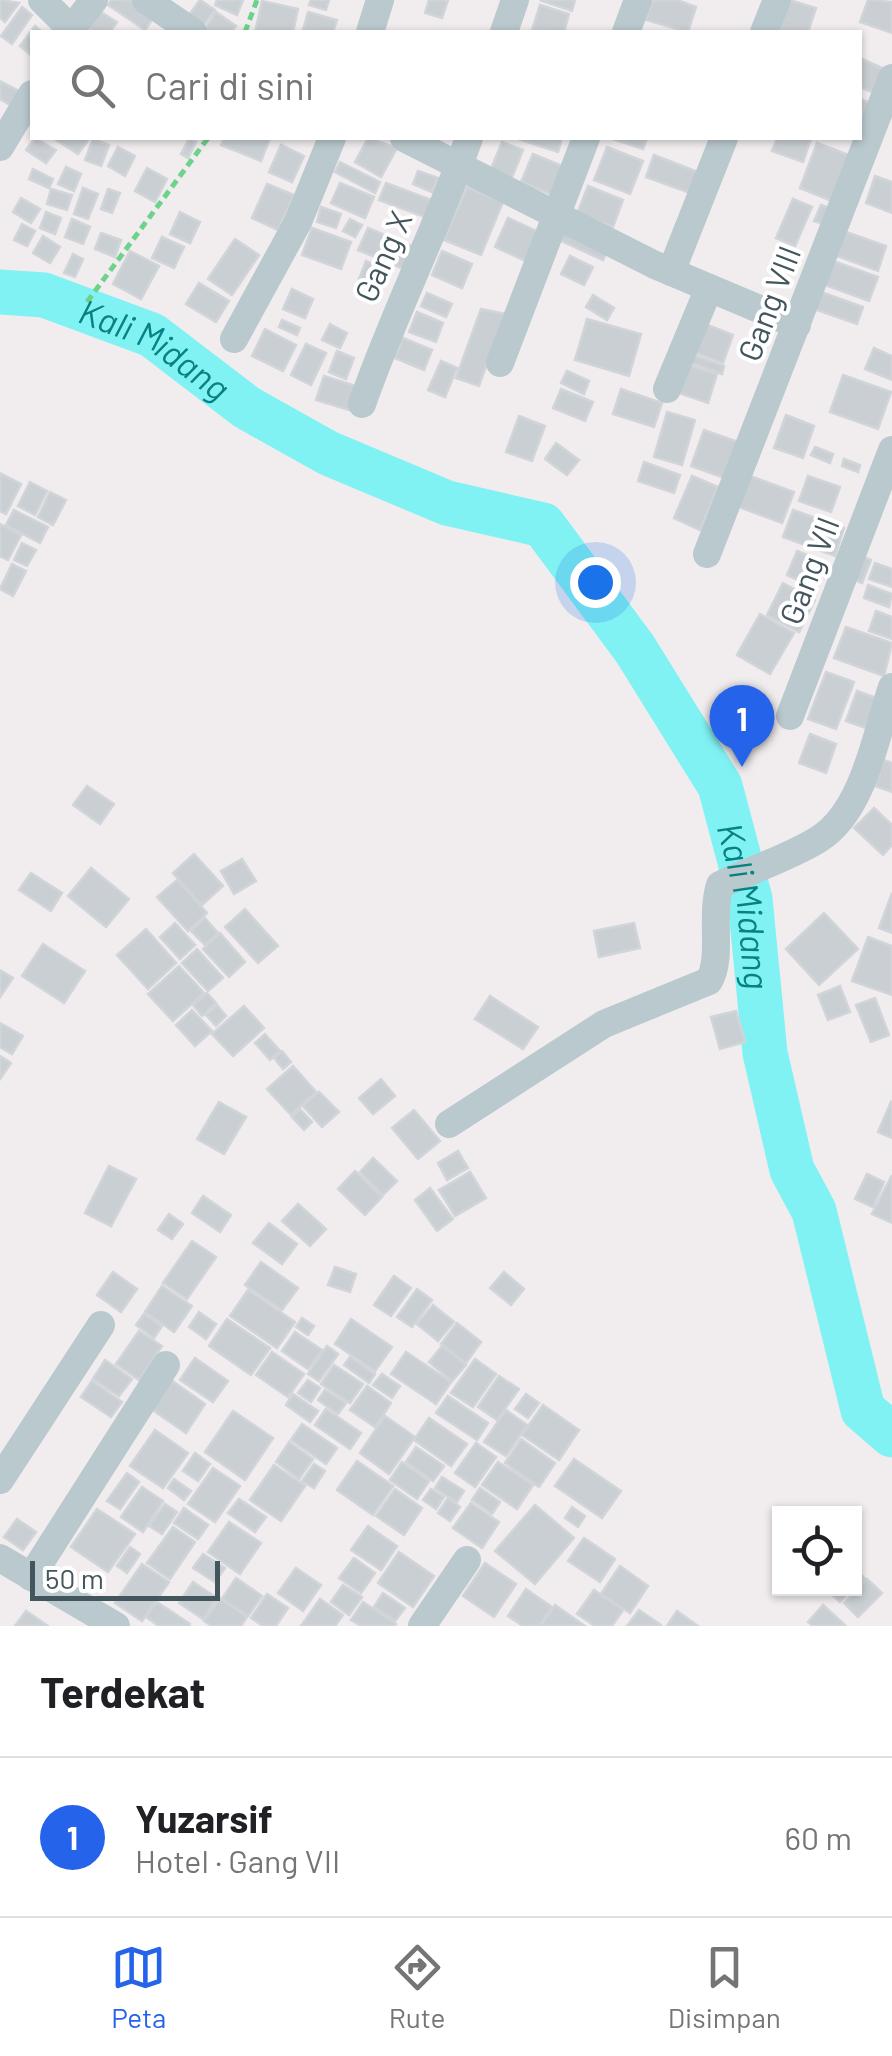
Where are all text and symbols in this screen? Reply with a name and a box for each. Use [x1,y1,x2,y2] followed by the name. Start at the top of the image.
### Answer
[30,30,862,140] search box
[65,58,120,113] icon: search
[145,62,315,108] text: Cari di sini
[345,205,419,307] street label: Gang X
[729,240,807,366] street label: Gang VIII
[74,289,239,408] water label: Kali Midang
[770,511,846,629] street label: Gang VII
[570,557,621,608] your location
[710,684,774,767] pin: 1
[710,818,780,991] water label: Kali Midang
[772,1506,862,1596] map controls
[772,1506,862,1596] button: locate
[30,1556,220,1600] scale bar
[45,1561,104,1595] text: 50 m
[40,1666,205,1716] text: Terdekat
[135,1795,273,1841] text: Yuzarsif
[67,1818,78,1856] text: 1
[785,1818,852,1856] text: 60 m
[135,1841,340,1879] text: Hotel · Gang VII
[111,1940,166,2034] tab: Peta
[389,1940,446,2034] tab: Rute
[668,1940,781,2034] tab: Disimpan

